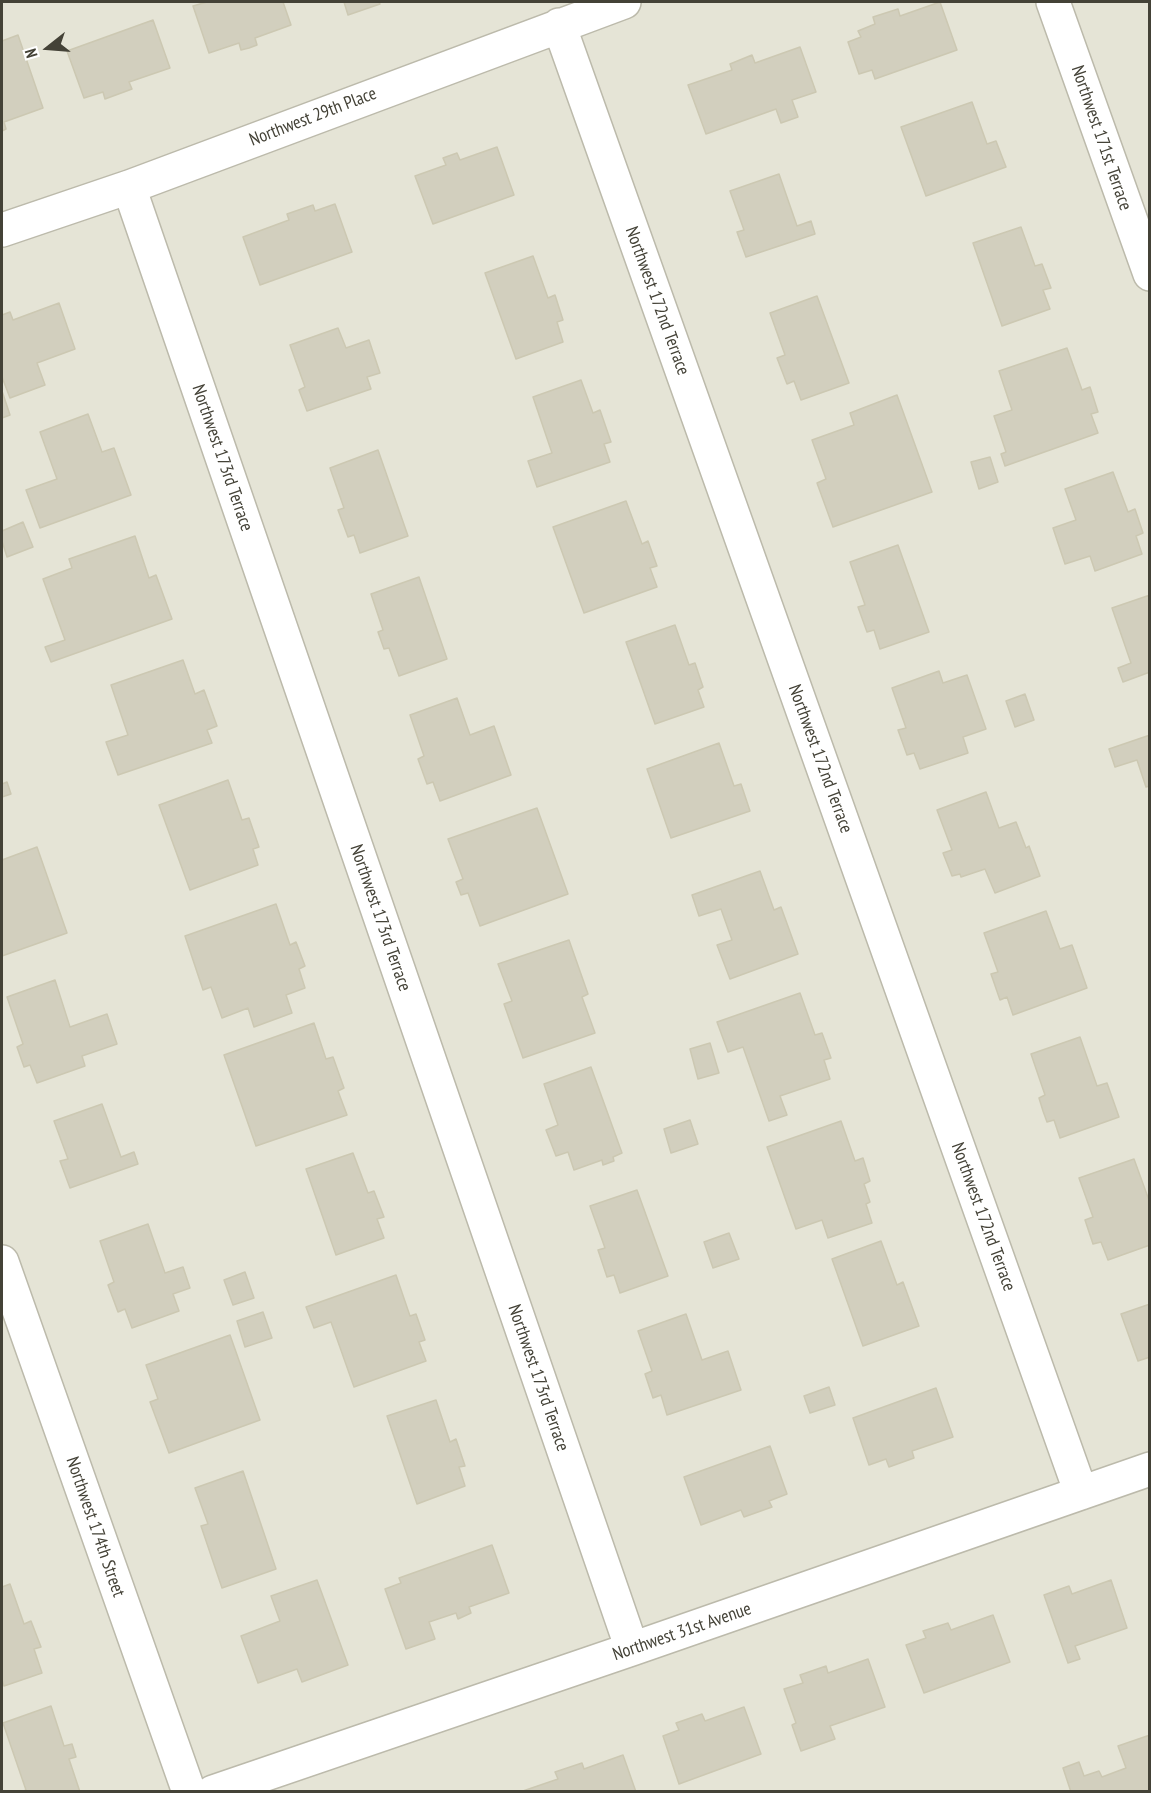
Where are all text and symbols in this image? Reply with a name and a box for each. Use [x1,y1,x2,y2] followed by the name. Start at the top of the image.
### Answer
[18,18,78,78] north arrow
[20,46,42,60] text: N
[1066,63,1136,213] street label: Northwest 171st Terrace
[246,83,380,151] street label: Northwest 29th Place
[620,224,694,378] street label: Northwest 172nd Terrace
[187,382,257,534] street label: Northwest 173rd Terrace
[783,682,857,836] street label: Northwest 172nd Terrace
[345,842,415,994] street label: Northwest 173rd Terrace
[946,1140,1020,1294] street label: Northwest 172nd Terrace
[503,1302,573,1454] street label: Northwest 173rd Terrace
[61,1454,129,1600] street label: Northwest 174th Street
[610,1598,754,1666] street label: Northwest 31st Avenue

